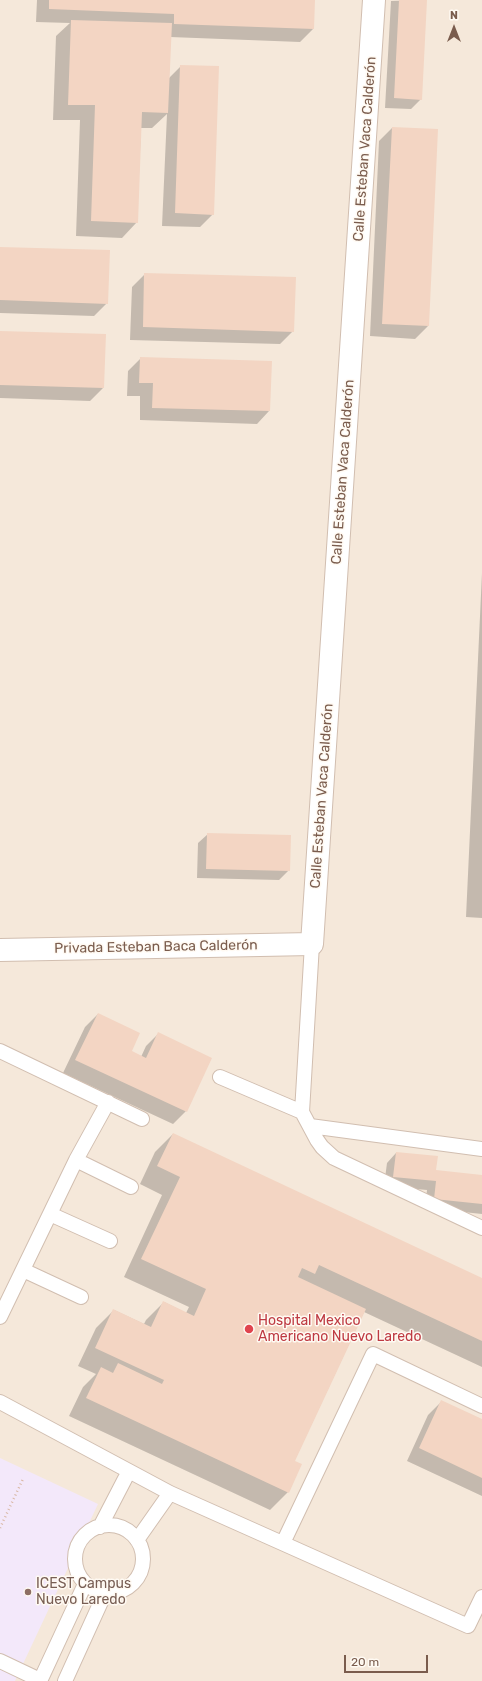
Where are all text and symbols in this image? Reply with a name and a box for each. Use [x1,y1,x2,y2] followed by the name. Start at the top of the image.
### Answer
[434,8,474,48] north arrow
[450,9,458,22] text: N
[350,56,380,242] street label: Calle Esteban Vaca Calderón
[328,379,358,565] street label: Calle Esteban Vaca Calderón
[307,703,337,889] street label: Calle Esteban Vaca Calderón
[54,937,258,957] street label: Privada Esteban Baca Calderón
[258,1313,421,1346] place label: Hospital Mexico Americano Nuevo Laredo
[243,1323,255,1335] marker: Hospital Mexico Americano Nuevo Laredo
[36,1576,131,1608] place label: ICEST Campus Nuevo Laredo
[23,1587,33,1597] marker: ICEST Campus Nuevo Laredo
[346,1647,430,1673] scale bar
[351,1655,379,1669] text: 20 m

